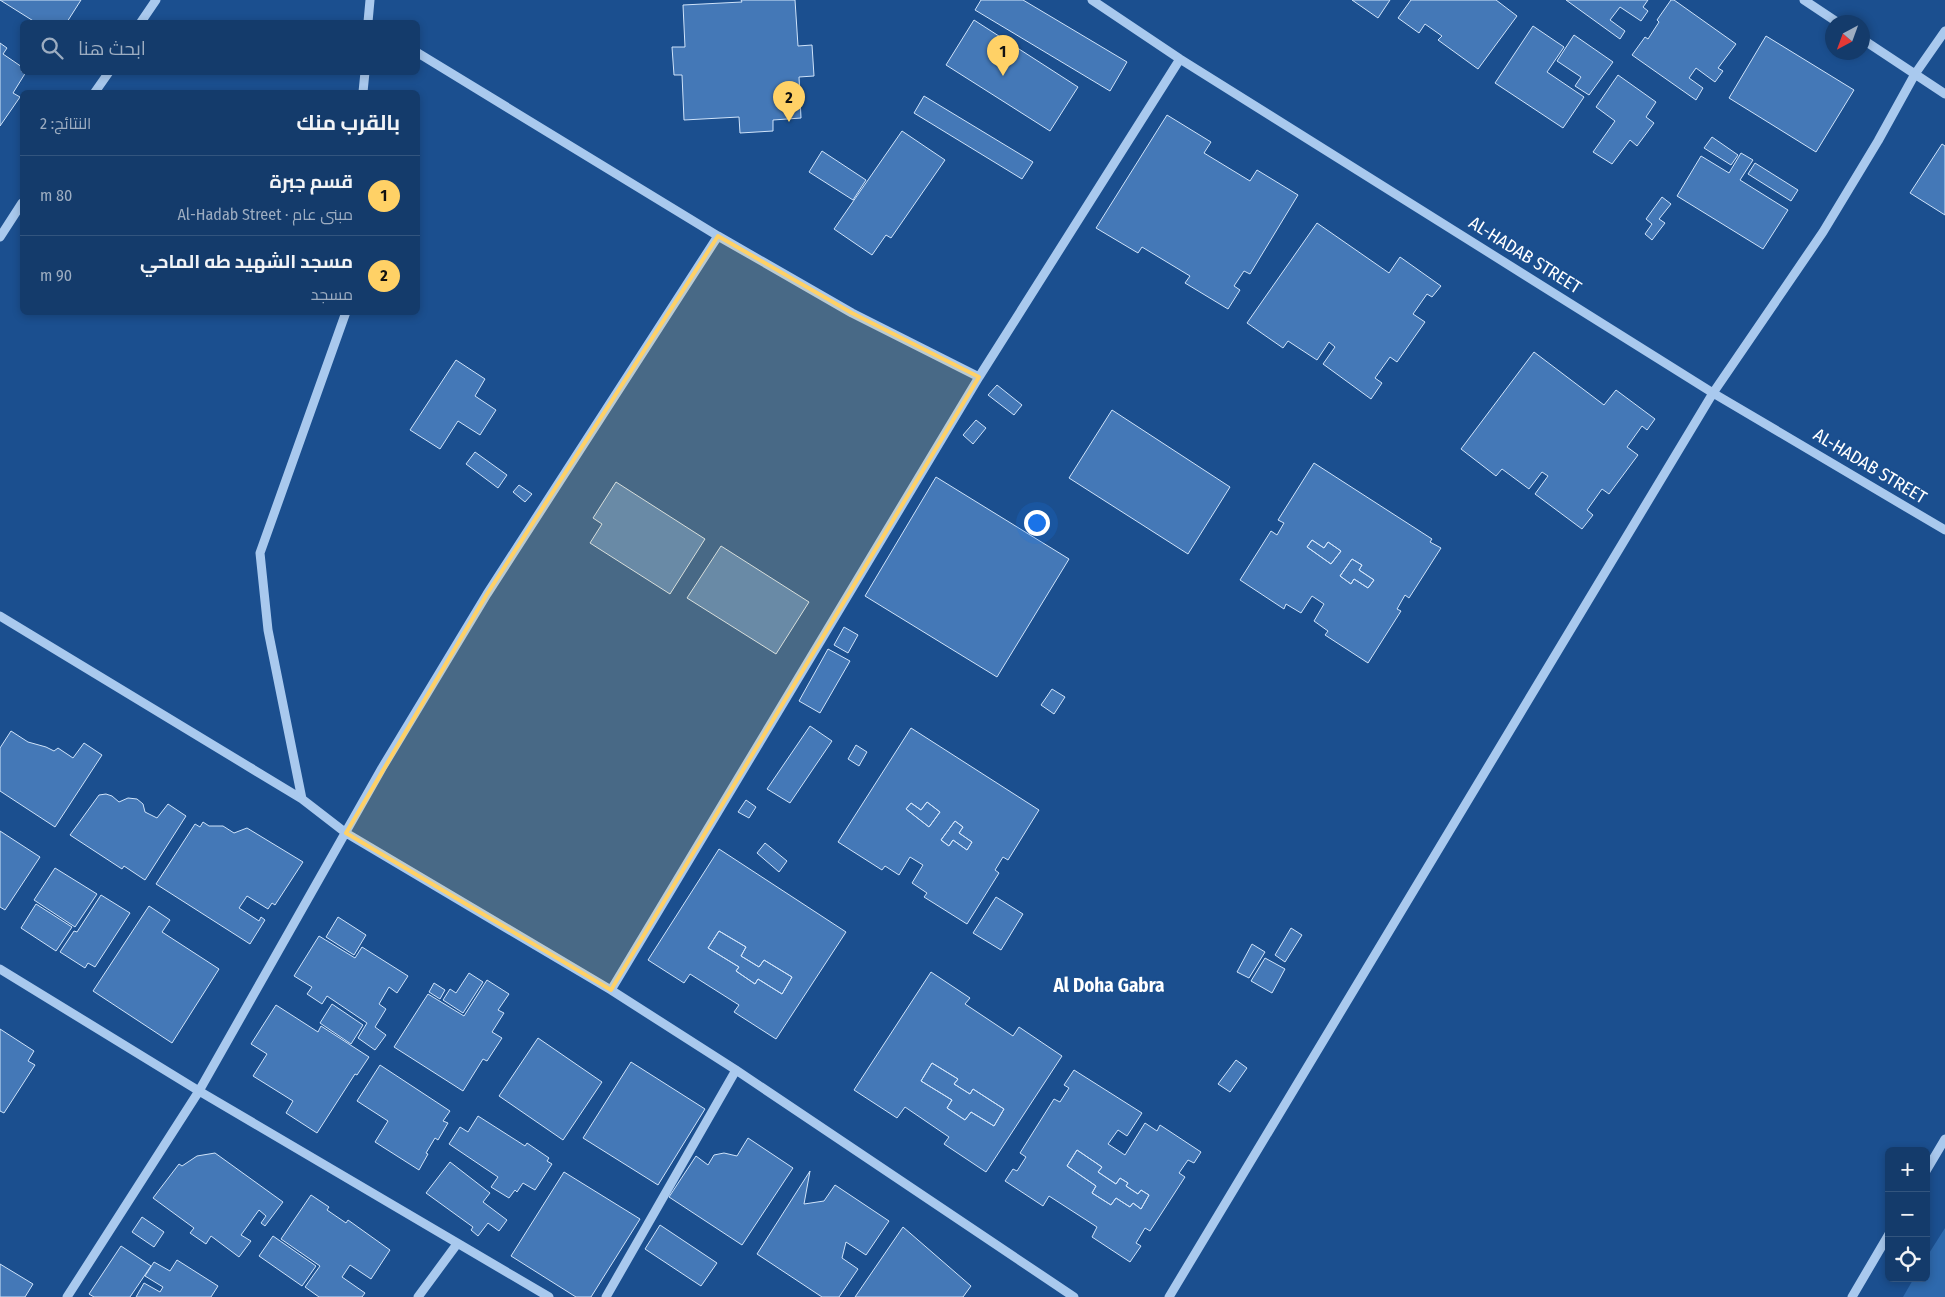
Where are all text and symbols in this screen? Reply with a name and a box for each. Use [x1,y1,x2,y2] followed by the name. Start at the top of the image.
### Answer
[1825,15,1870,60] north arrow
[20,20,420,75] search box
[38,34,66,62] icon: search
[987,35,1019,76] pin: 1
[78,37,146,60] text: ابحث هنا
[773,81,805,122] pin: 2
[297,110,400,136] text: بالقرب منك
[40,114,91,133] text: النتائج: 2
[270,170,353,193] text: قسم جبرة
[40,186,72,205] text: 80 m
[381,186,387,205] text: 1
[177,205,353,224] text: مبنى عام · Al-Hadab Street
[1465,212,1586,299] street label: AL-HADAB STREET
[140,250,353,273] text: مسجد الشهيد طه الماحي
[40,266,72,285] text: 90 m
[380,266,388,285] text: 2
[311,285,353,304] text: مسجد
[1809,424,1931,509] street label: AL-HADAB STREET
[1024,510,1050,536] your location
[1052,974,1165,997] district label: Al Doha Gabra
[1885,1147,1930,1282] map controls
[1885,1147,1930,1192] button: +
[1885,1192,1930,1237] button: −
[1885,1237,1930,1282] button: locate

